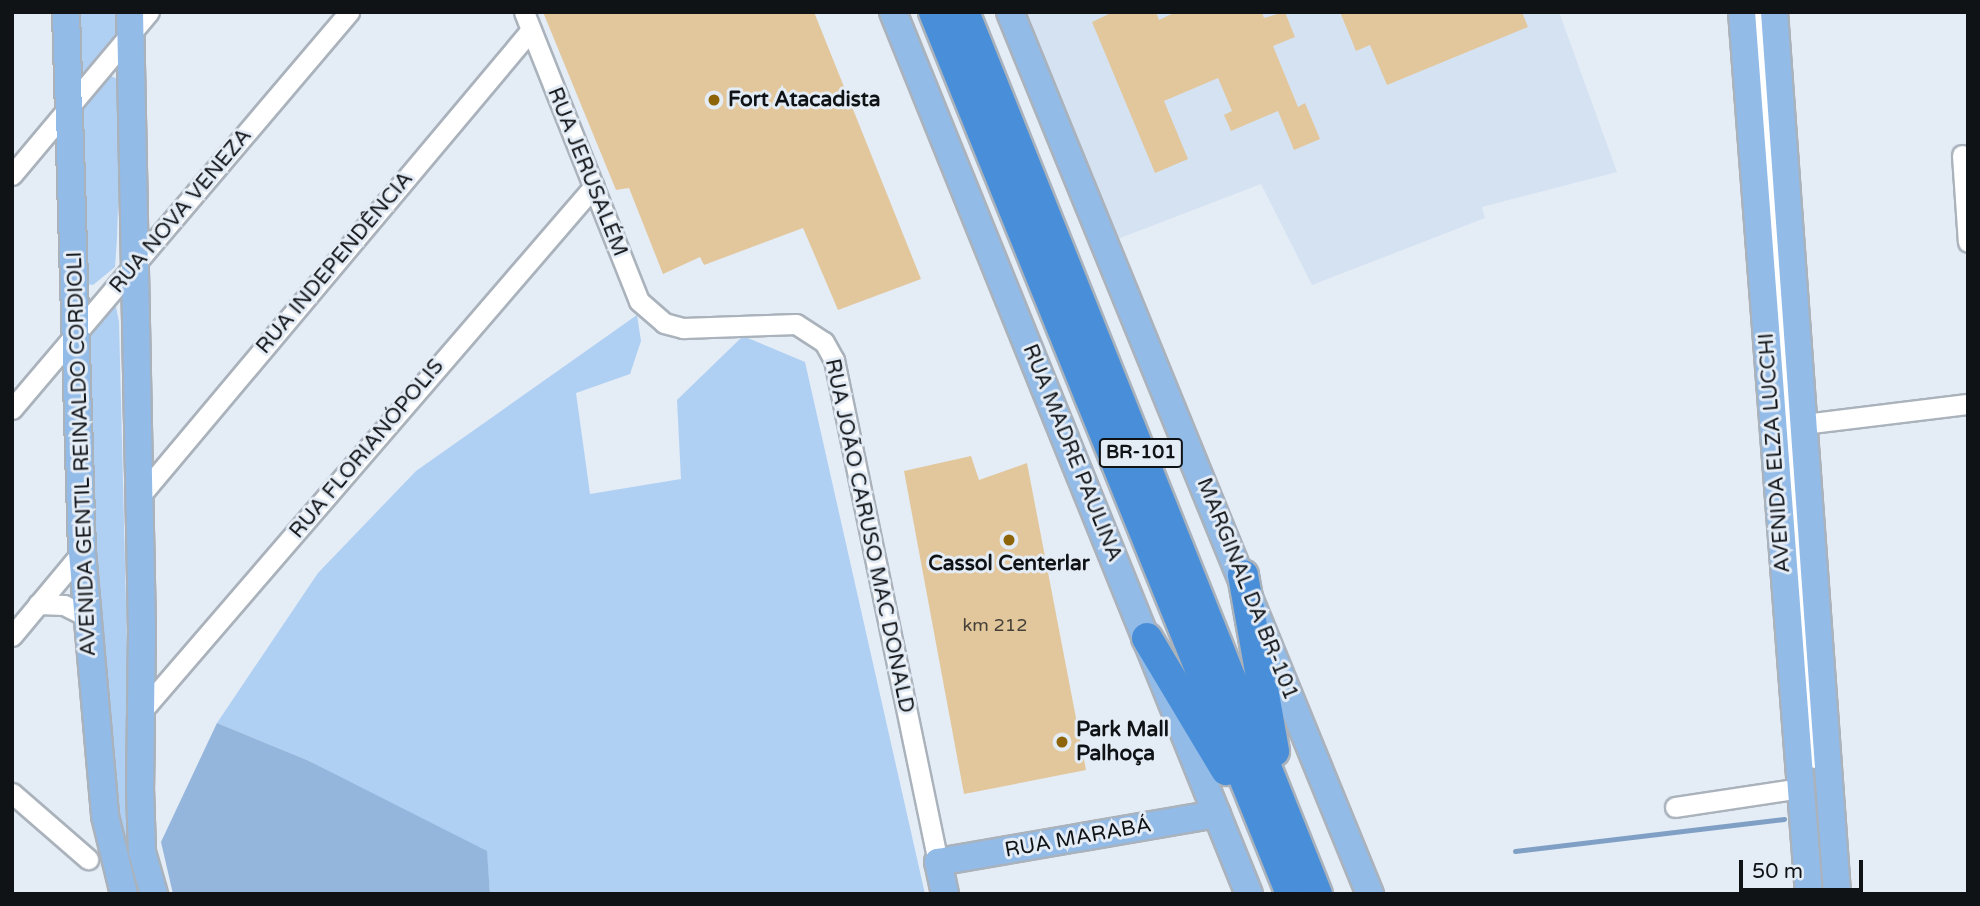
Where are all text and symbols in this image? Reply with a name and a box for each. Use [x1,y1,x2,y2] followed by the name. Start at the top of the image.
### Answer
[542,84,632,260] street label: RUA JERUSALÉM
[728,87,881,113] place label: Fort Atacadista
[706,92,722,108] marker: Fort Atacadista
[105,124,257,298] street label: RUA NOVA VENEZA
[251,167,419,359] street label: RUA INDEPENDÊNCIA
[62,251,102,657] street label: AVENIDA GENTIL REINALDO CORDIOLI
[1754,332,1796,574] street label: AVENIDA ELZA LUCCHI
[1017,341,1127,565] street label: RUA MADRE PAULINA
[285,354,449,544] street label: RUA FLORIANÓPOLIS
[819,357,919,715] street label: RUA JOÃO CARUSO MAC DONALD
[1097,437,1185,468] road number: BR-101
[1191,474,1303,704] street label: MARGINAL DA BR-101
[1001,532,1017,548] marker: Cassol Centerlar
[928,551,1090,577] place label: Cassol Centerlar
[963,614,1027,636] house number: km 212
[1076,717,1169,767] place label: Park Mall Palhoça
[1054,734,1070,750] marker: Park Mall Palhoça
[1003,813,1153,863] street label: RUA MARABÁ
[1742,846,1866,890] scale bar
[1752,859,1803,884] text: 50 m

